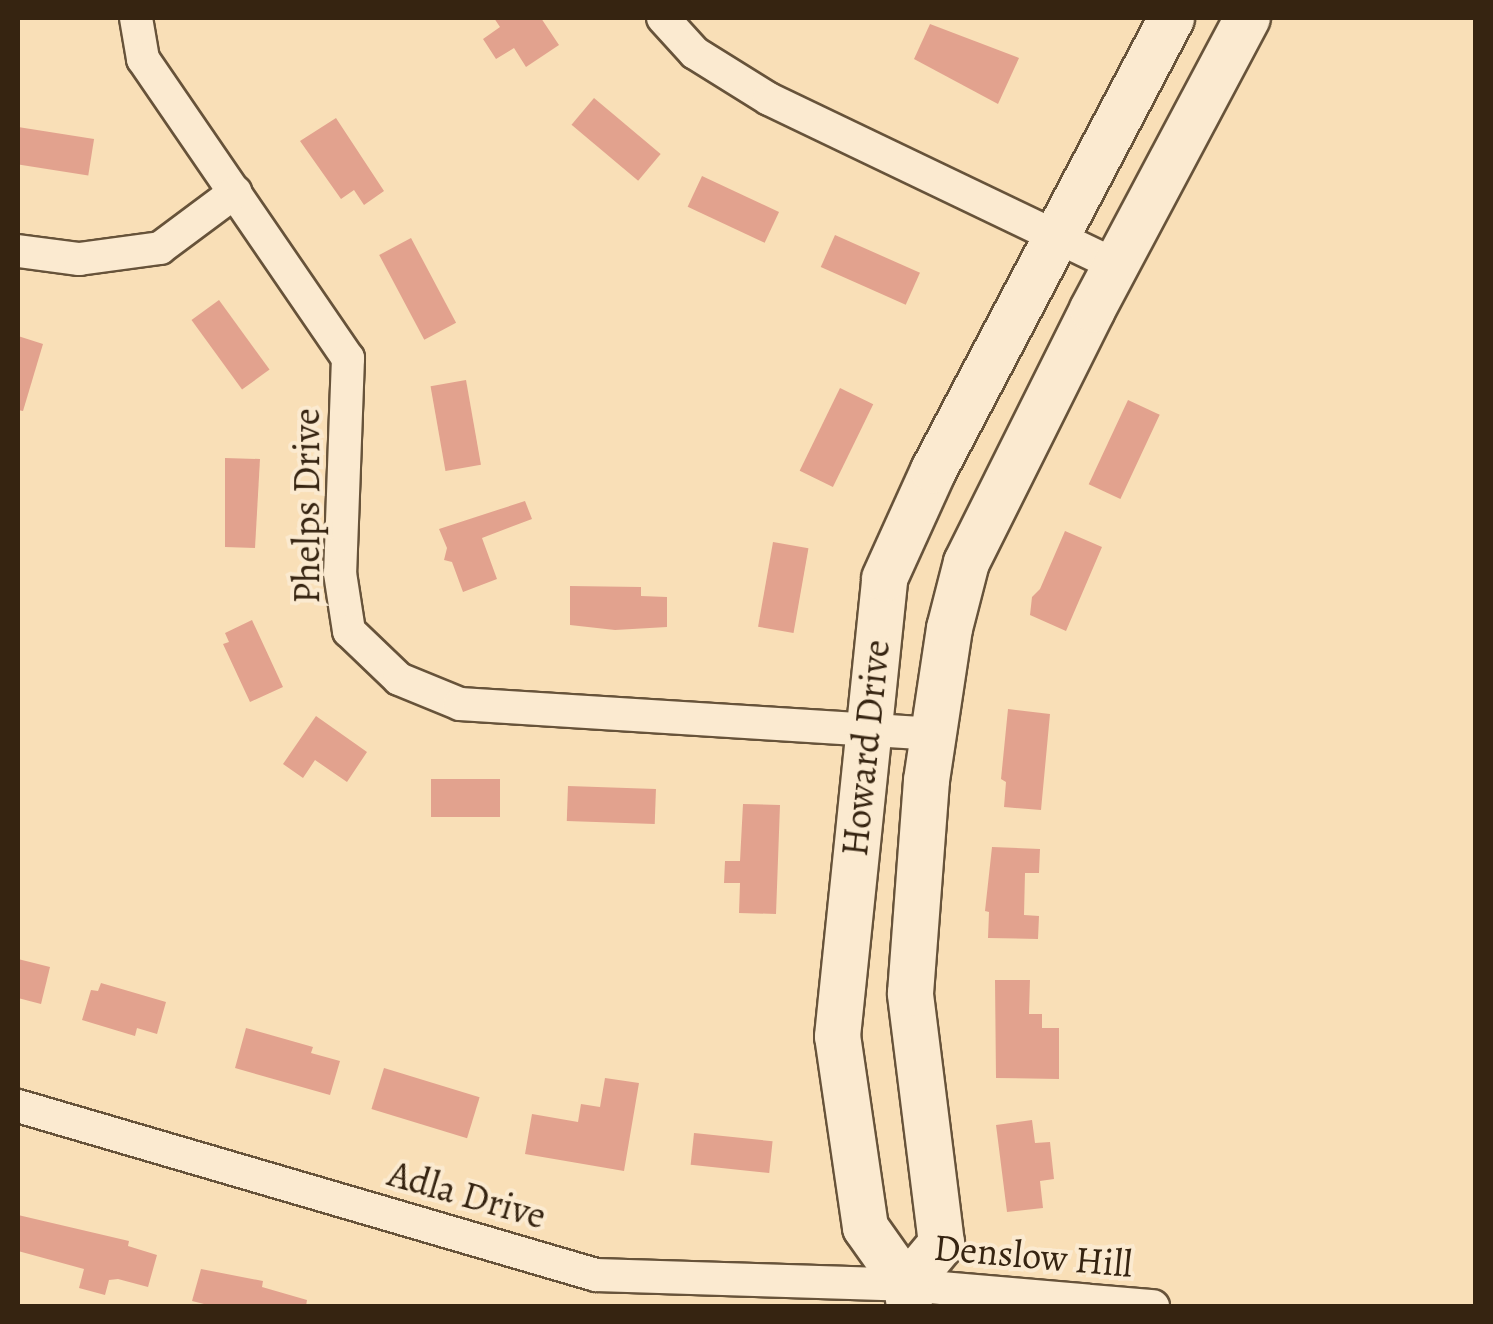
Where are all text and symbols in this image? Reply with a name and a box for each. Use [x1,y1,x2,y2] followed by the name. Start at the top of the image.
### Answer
[284,408,330,604] street label: Phelps Drive
[832,637,900,859] street label: Howard Drive
[383,1151,551,1239] street label: Adla Drive
[932,1225,1134,1287] street label: Denslow Hill

